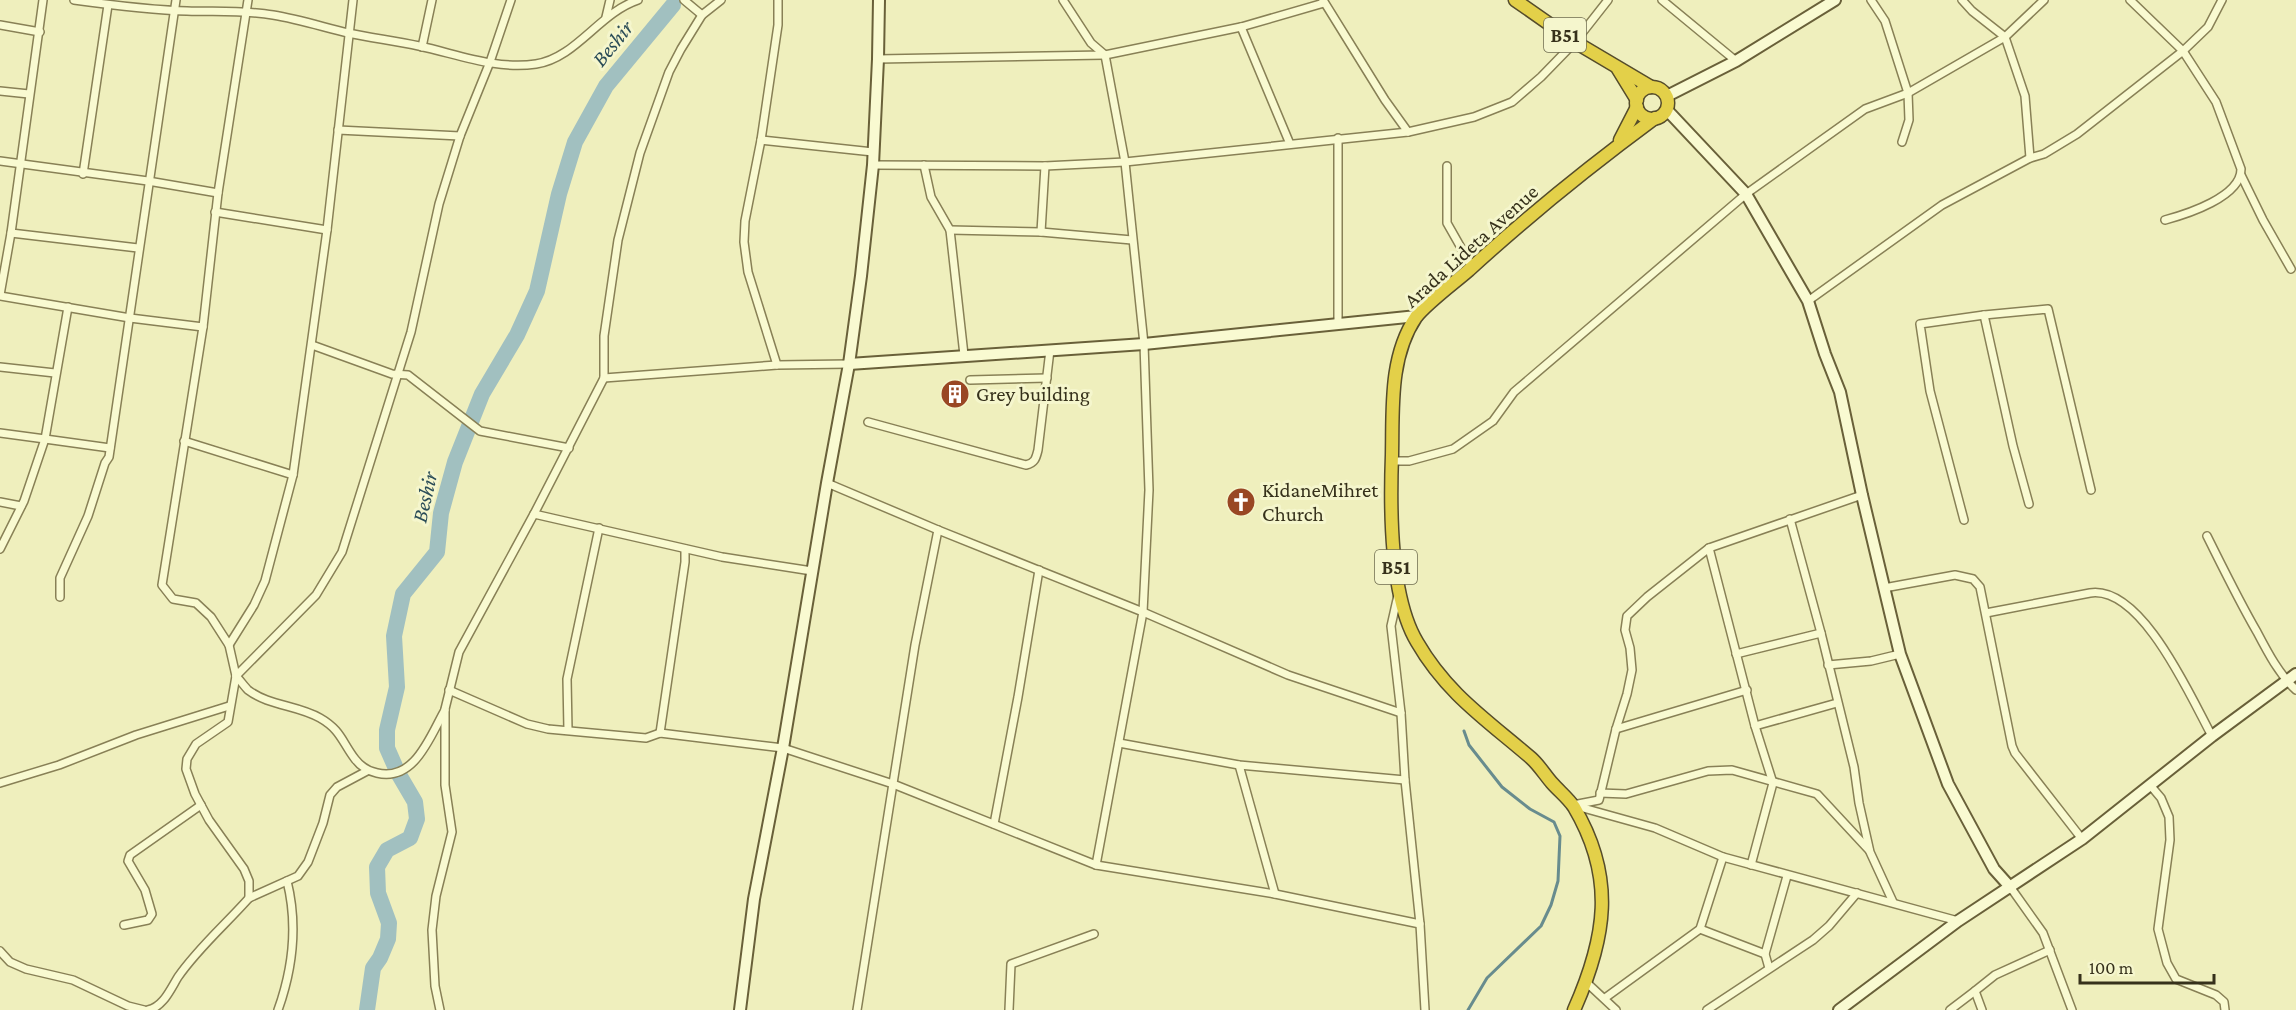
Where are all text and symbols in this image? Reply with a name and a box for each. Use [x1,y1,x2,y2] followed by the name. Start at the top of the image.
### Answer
[587,14,639,71] water label: Beshir
[1544,18,1586,52] road number: B51
[1399,180,1543,312] street label: Arada Lideta Avenue
[939,378,971,410] building icon: Grey building
[976,382,1090,406] place label: Grey building
[407,468,443,525] water label: Beshir
[1262,478,1379,526] place label: KidaneMihret Church
[1225,486,1257,518] church icon: KidaneMihret Church
[1375,550,1417,584] road number: B51
[2080,947,2214,985] scale bar
[2089,958,2134,978] text: 100 m

